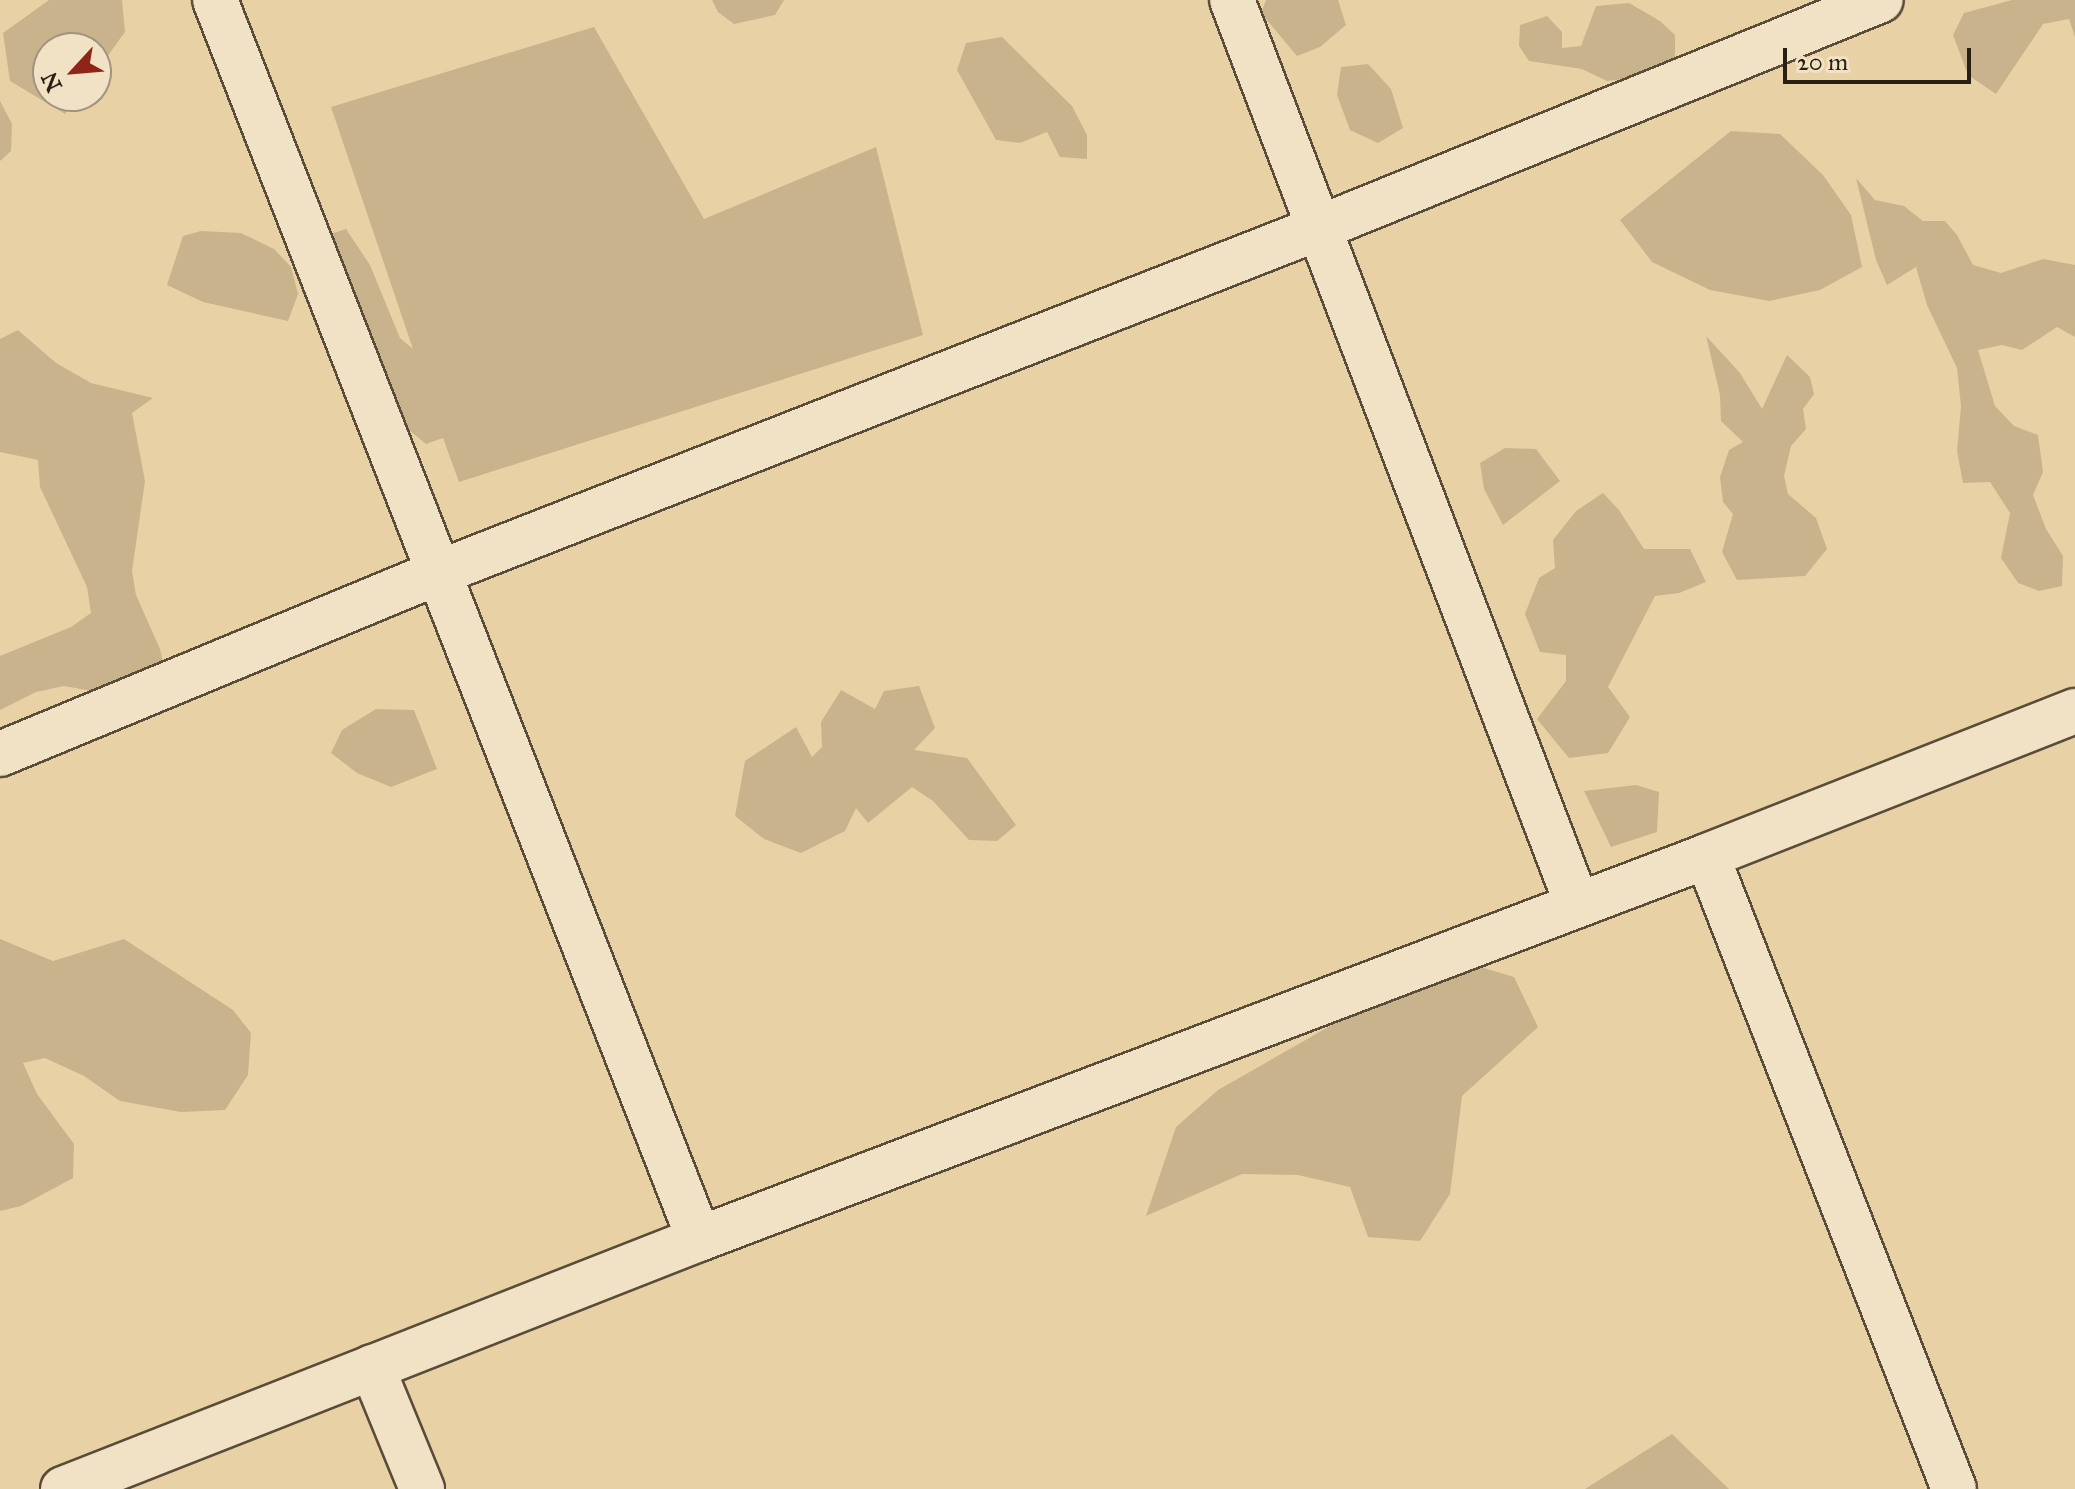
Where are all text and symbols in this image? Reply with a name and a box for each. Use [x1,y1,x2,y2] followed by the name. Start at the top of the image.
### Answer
[32,32,112,112] north arrow
[1787,32,1975,82] scale bar
[1797,47,1848,77] text: 20 m
[36,68,68,96] text: N

